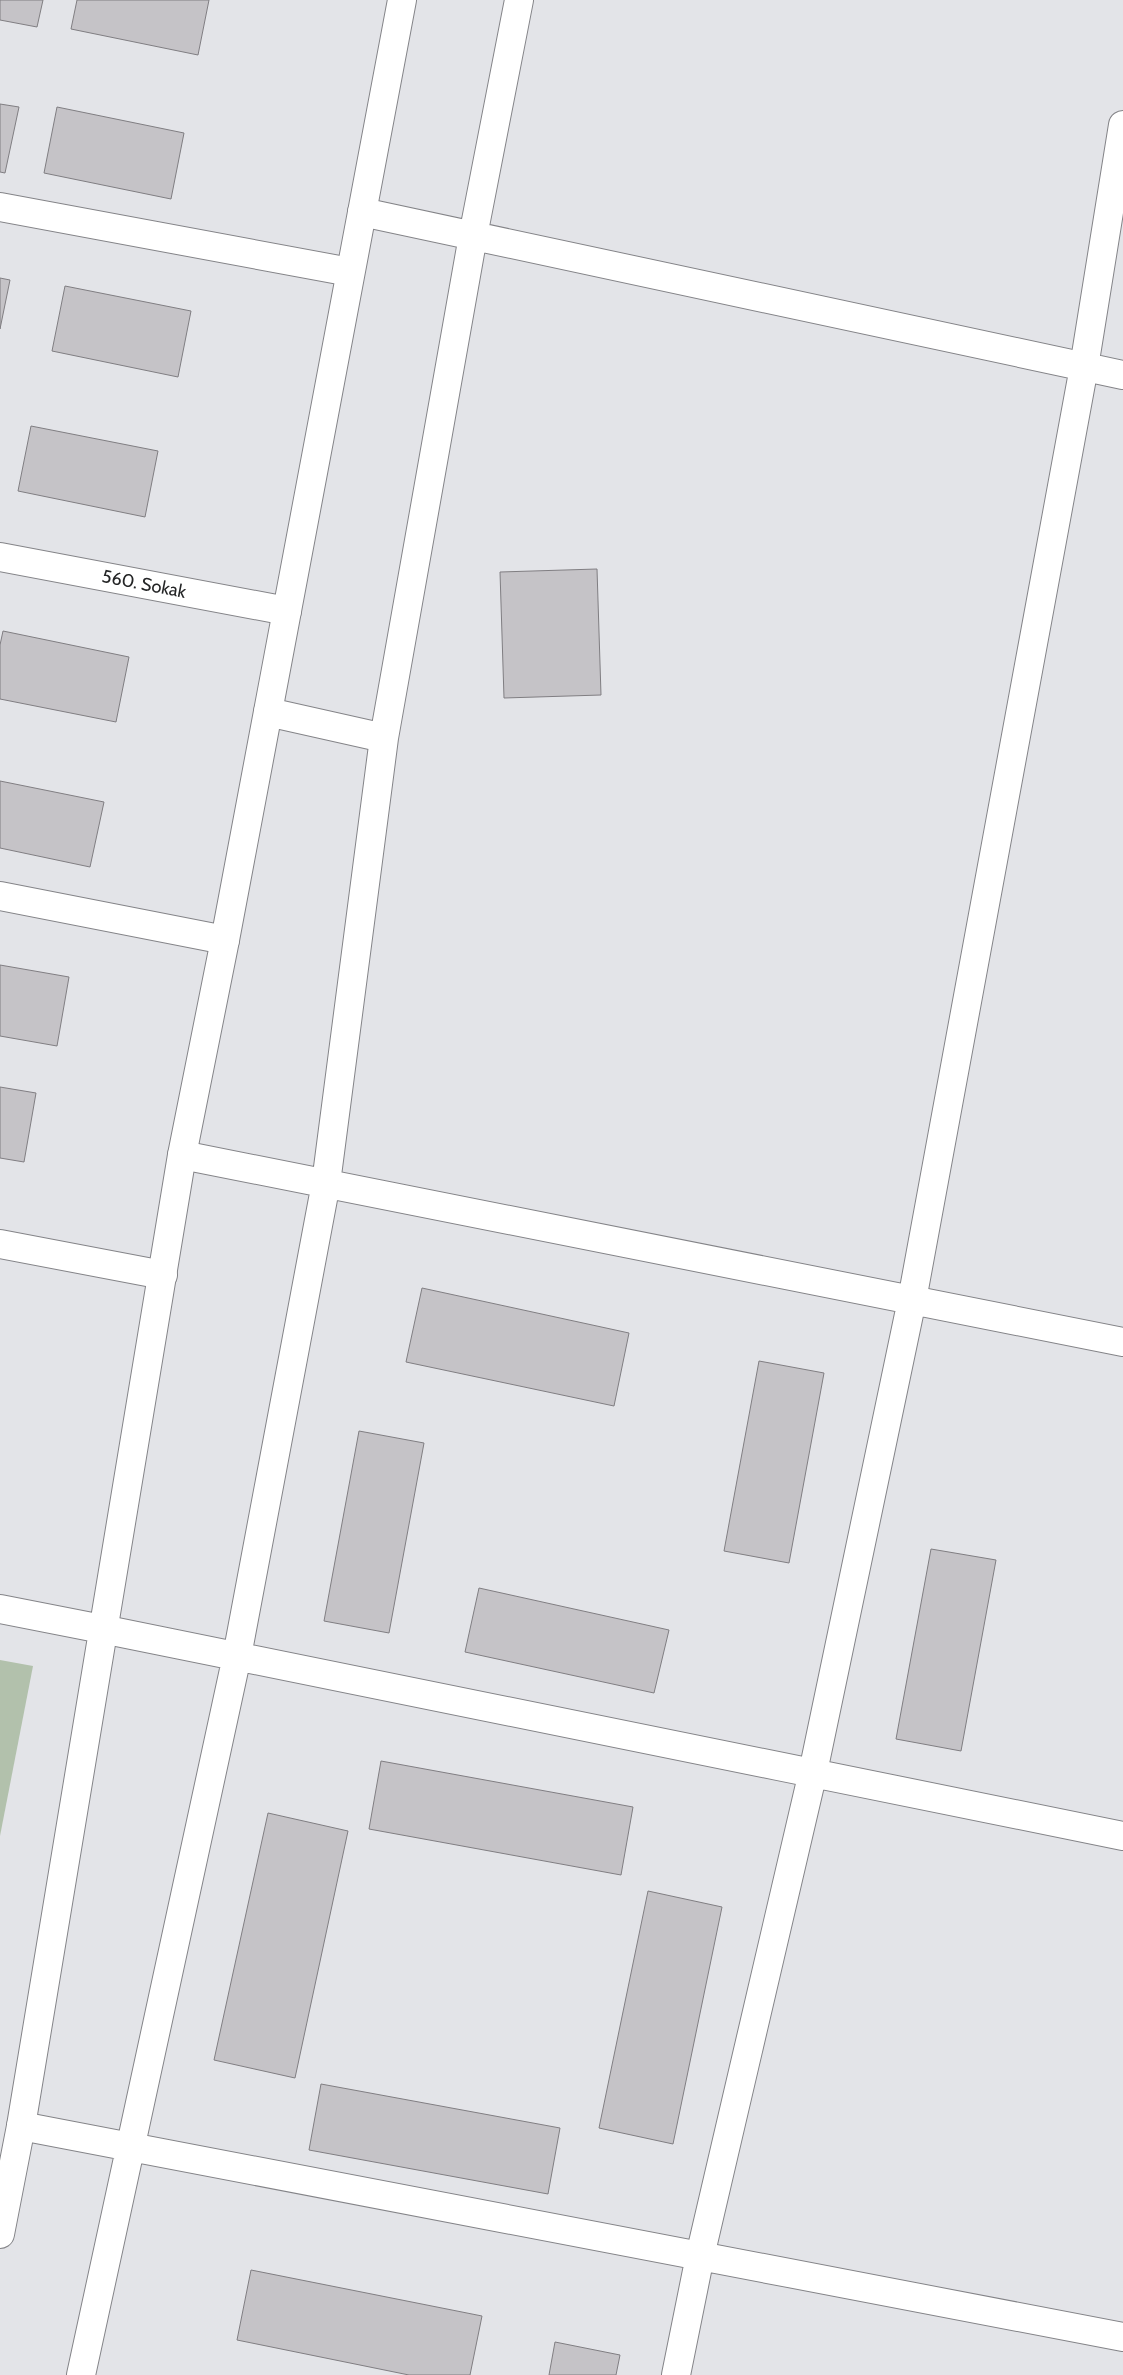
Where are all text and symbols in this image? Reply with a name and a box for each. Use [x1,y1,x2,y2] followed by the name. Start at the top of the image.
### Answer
[100,565,189,603] street label: 560. Sokak

